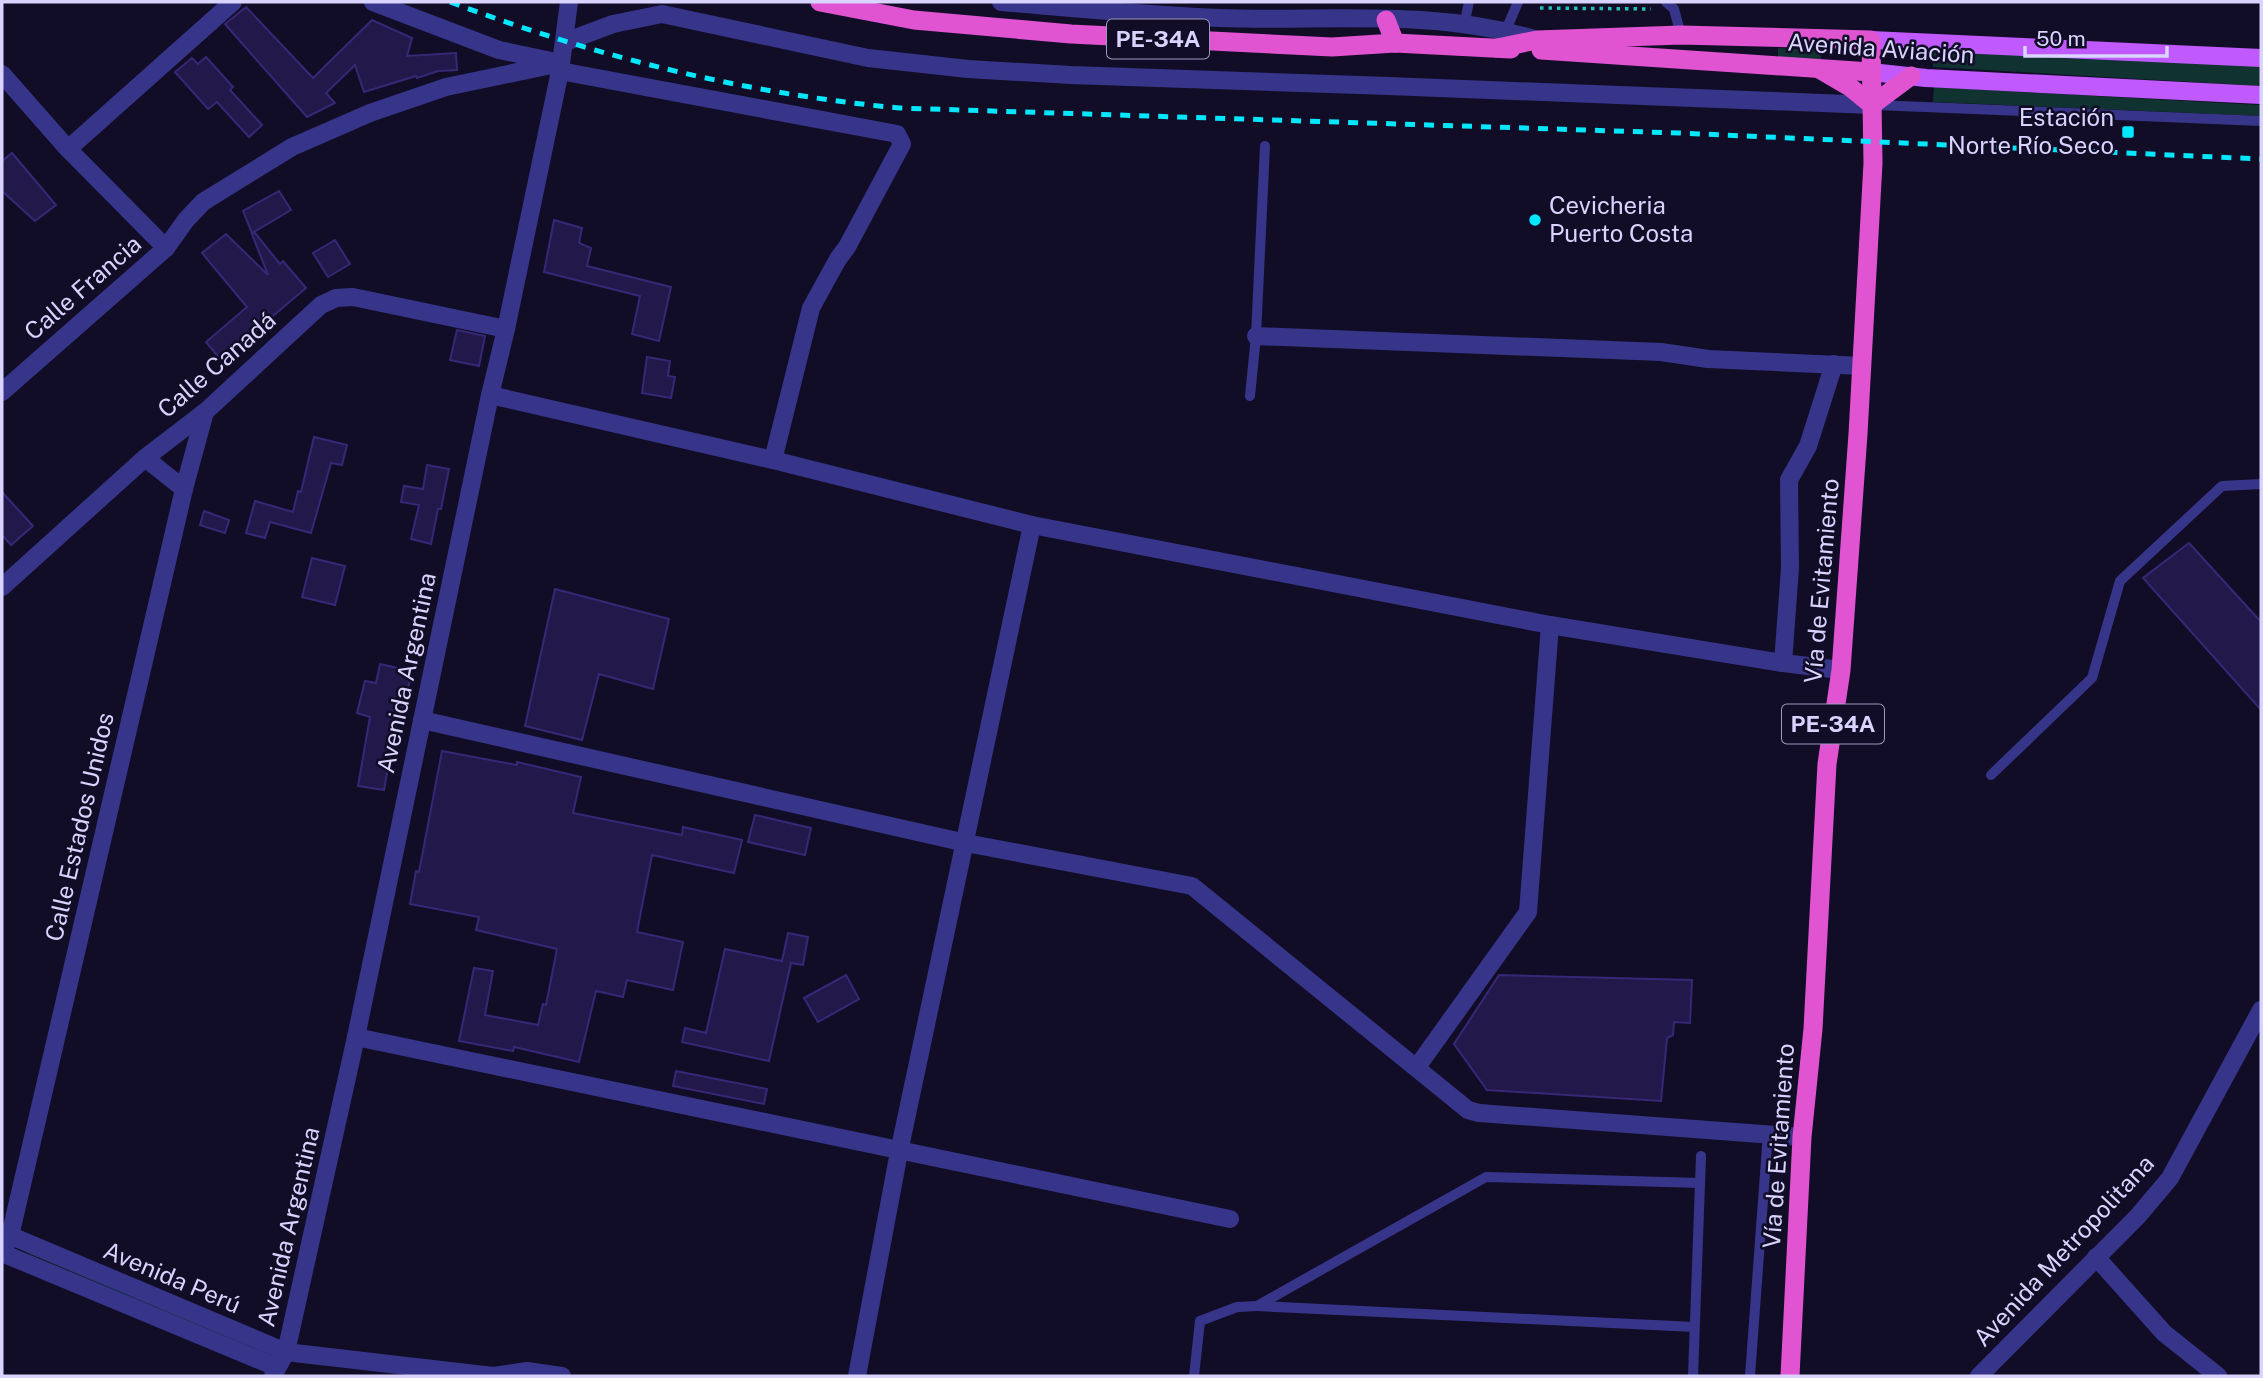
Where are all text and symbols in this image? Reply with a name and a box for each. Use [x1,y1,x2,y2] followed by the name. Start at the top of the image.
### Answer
[2025,14,2167,58] scale bar
[1107,20,1209,58] road number: PE-34A
[2036,26,2086,51] text: 50 m
[1787,27,1976,69] street label: Avenida Aviación
[1948,103,2114,159] place label: Estación Norte Río Seco
[2120,124,2136,140] marker: Estación Norte Río Seco
[1549,191,1693,247] place label: Cevicheria Puerto Costa
[1527,212,1543,228] marker: Cevicheria Puerto Costa
[18,229,146,345] street label: Calle Francia
[152,306,281,423] street label: Calle Canadá
[1798,477,1844,684] street label: Vía de Evitamiento
[371,570,441,776] street label: Avenida Argentina
[1782,704,1884,744] road number: PE-34A
[39,710,119,944] street label: Calle Estados Unidos
[1757,1042,1799,1249] street label: Vía de Evitamiento
[251,1124,325,1329] street label: Avenida Argentina
[1967,1149,2159,1352] street label: Avenida Metropolitana
[100,1236,245,1319] street label: Avenida Perú

